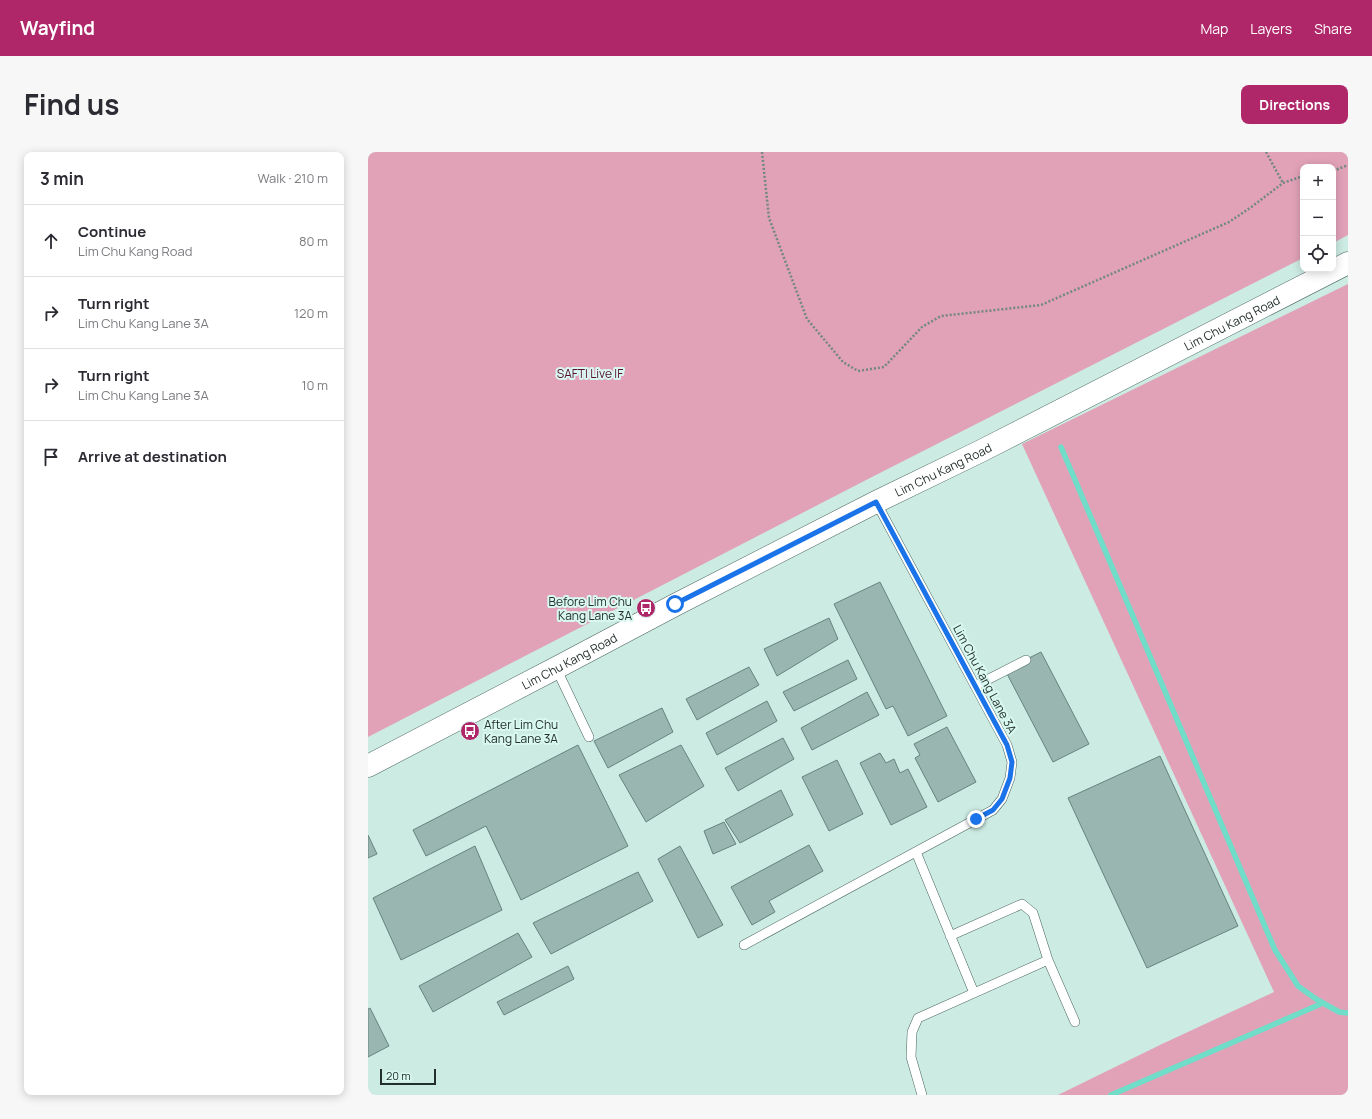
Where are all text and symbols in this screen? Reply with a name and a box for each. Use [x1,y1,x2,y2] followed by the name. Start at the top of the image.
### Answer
[20,15,95,41] text: Wayfind
[1200,19,1228,38] text: Map
[1250,19,1292,38] text: Layers
[1314,19,1352,38] text: Share
[24,85,119,123] text: Find us
[1241,85,1348,124] button: Directions
[1300,164,1336,272] map controls
[1300,164,1336,200] button: +
[40,167,84,190] text: 3 min
[258,169,328,187] text: Walk · 210 m
[1300,200,1336,236] button: −
[78,221,146,242] text: Continue
[40,230,62,252] icon: ahead
[299,232,328,250] text: 80 m
[1300,236,1336,272] button: locate
[78,242,192,260] text: Lim Chu Kang Road
[1181,291,1283,354] street label: Lim Chu Kang Road
[78,293,149,314] text: Turn right
[40,302,62,324] icon: right
[294,304,328,322] text: 120 m
[78,314,209,332] text: Lim Chu Kang Lane 3A
[78,365,149,386] text: Turn right
[557,365,623,382] park label: SAFTI Live IF
[40,374,62,396] icon: right
[301,376,328,394] text: 10 m
[78,386,209,404] text: Lim Chu Kang Lane 3A
[892,439,994,500] street label: Lim Chu Kang Road
[40,446,62,468] icon: arrive
[78,446,227,467] text: Arrive at destination
[549,593,632,624] place label: Before Lim Chu Kang Lane 3A
[666,595,684,613] route start
[635,597,657,619] bus stop icon: Before Lim Chu Kang Lane 3A
[949,622,1021,737] street label: Lim Chu Kang Lane 3A
[518,629,620,693] street label: Lim Chu Kang Road
[484,716,558,747] place label: After Lim Chu Kang Lane 3A
[459,720,481,742] bus stop icon: After Lim Chu Kang Lane 3A
[967,810,985,828] route end
[380,1067,436,1086] scale bar
[386,1068,411,1083] text: 20 m

